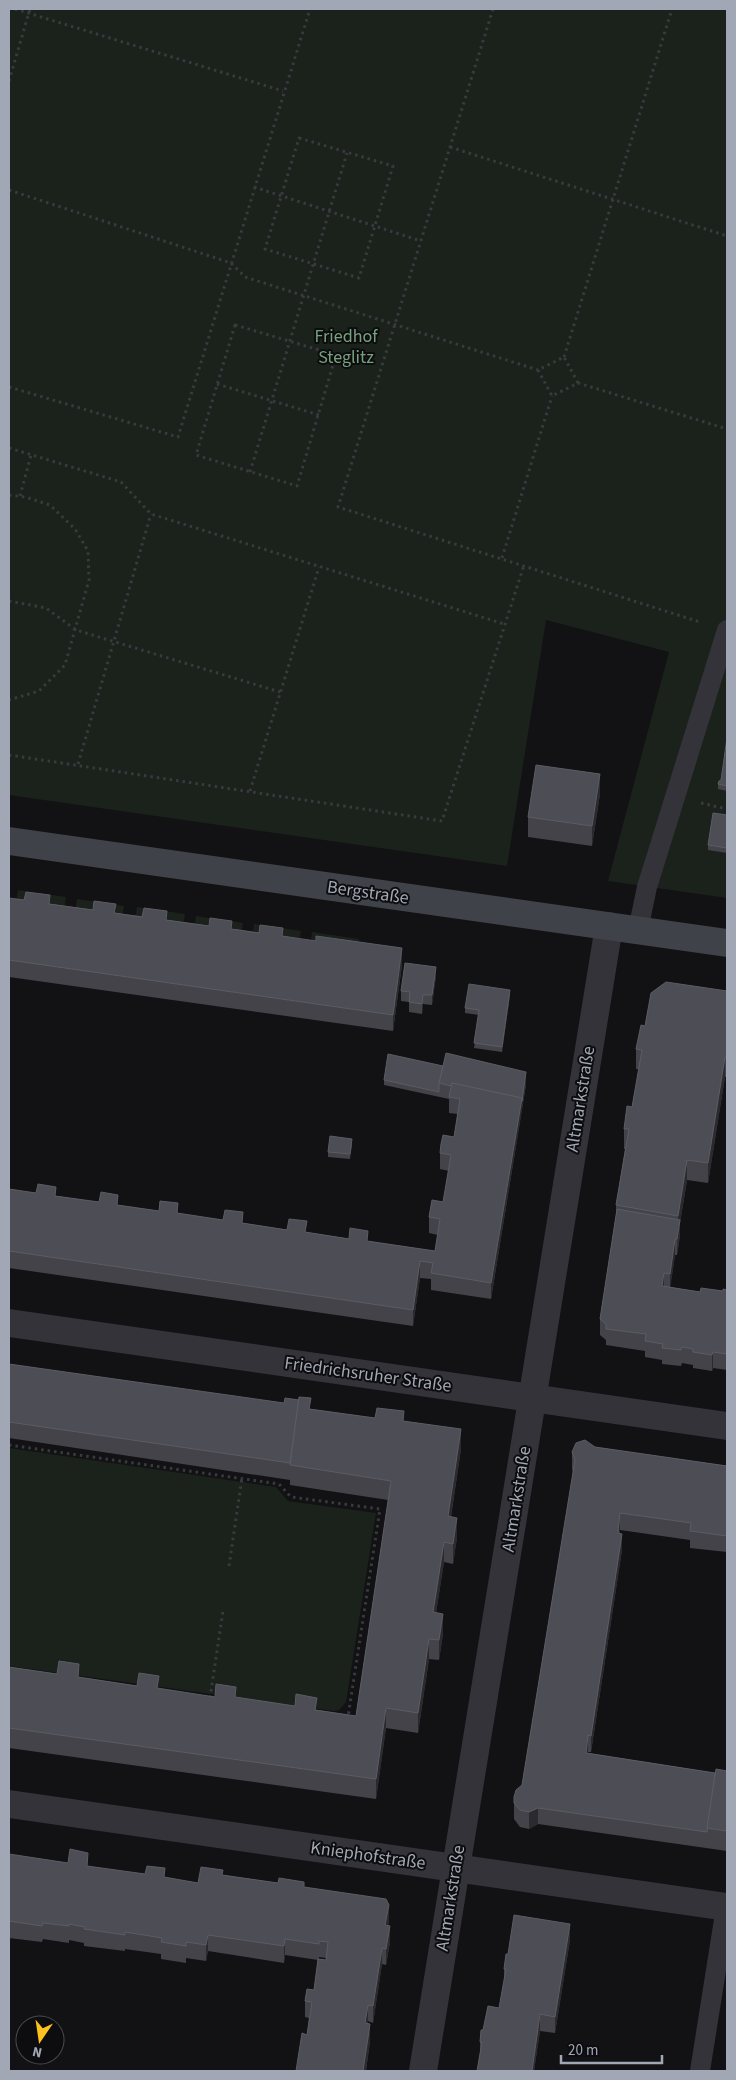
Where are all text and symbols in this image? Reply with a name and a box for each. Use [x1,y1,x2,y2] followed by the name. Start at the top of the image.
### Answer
[315,324,378,370] park label: Friedhof Steglitz
[326,874,410,911] street label: Bergstraße
[560,1044,601,1154] street label: Altmarkstraße
[283,1350,453,1399] street label: Friedrichsruher Straße
[496,1444,537,1554] street label: Altmarkstraße
[309,1835,427,1876] street label: Kniephofstraße
[430,1843,471,1953] street label: Altmarkstraße
[15,2015,65,2065] north arrow
[561,2032,662,2064] scale bar
[568,2040,598,2061] text: 20 m
[31,2041,44,2062] text: N

